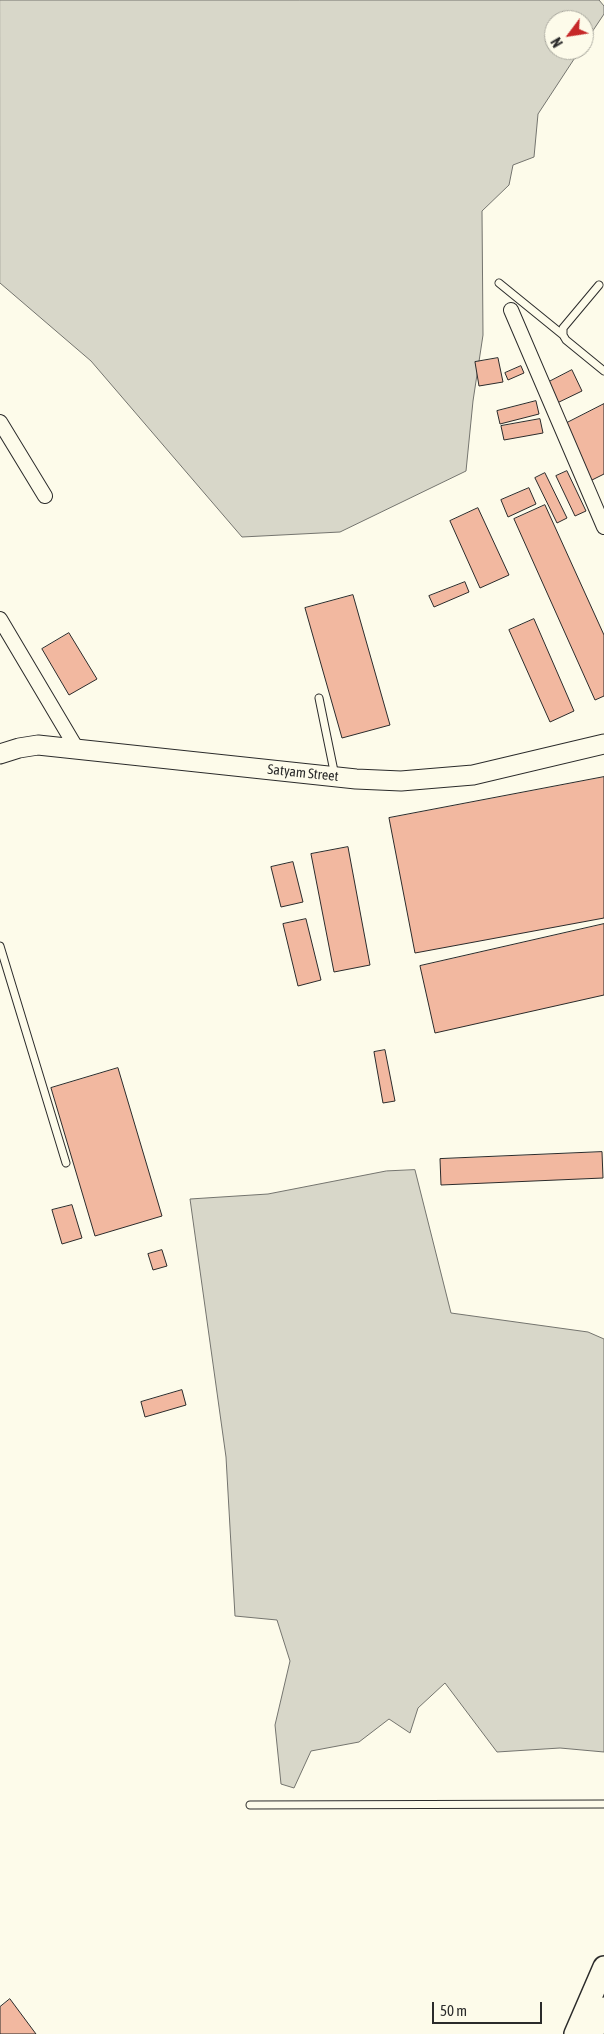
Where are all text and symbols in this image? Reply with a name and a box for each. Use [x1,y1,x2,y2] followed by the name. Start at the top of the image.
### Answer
[544,10,594,60] north arrow
[548,35,566,50] text: N
[267,761,339,785] street label: Satyam Street
[434,1992,544,2024] scale bar
[440,2002,467,2019] text: 50 m

